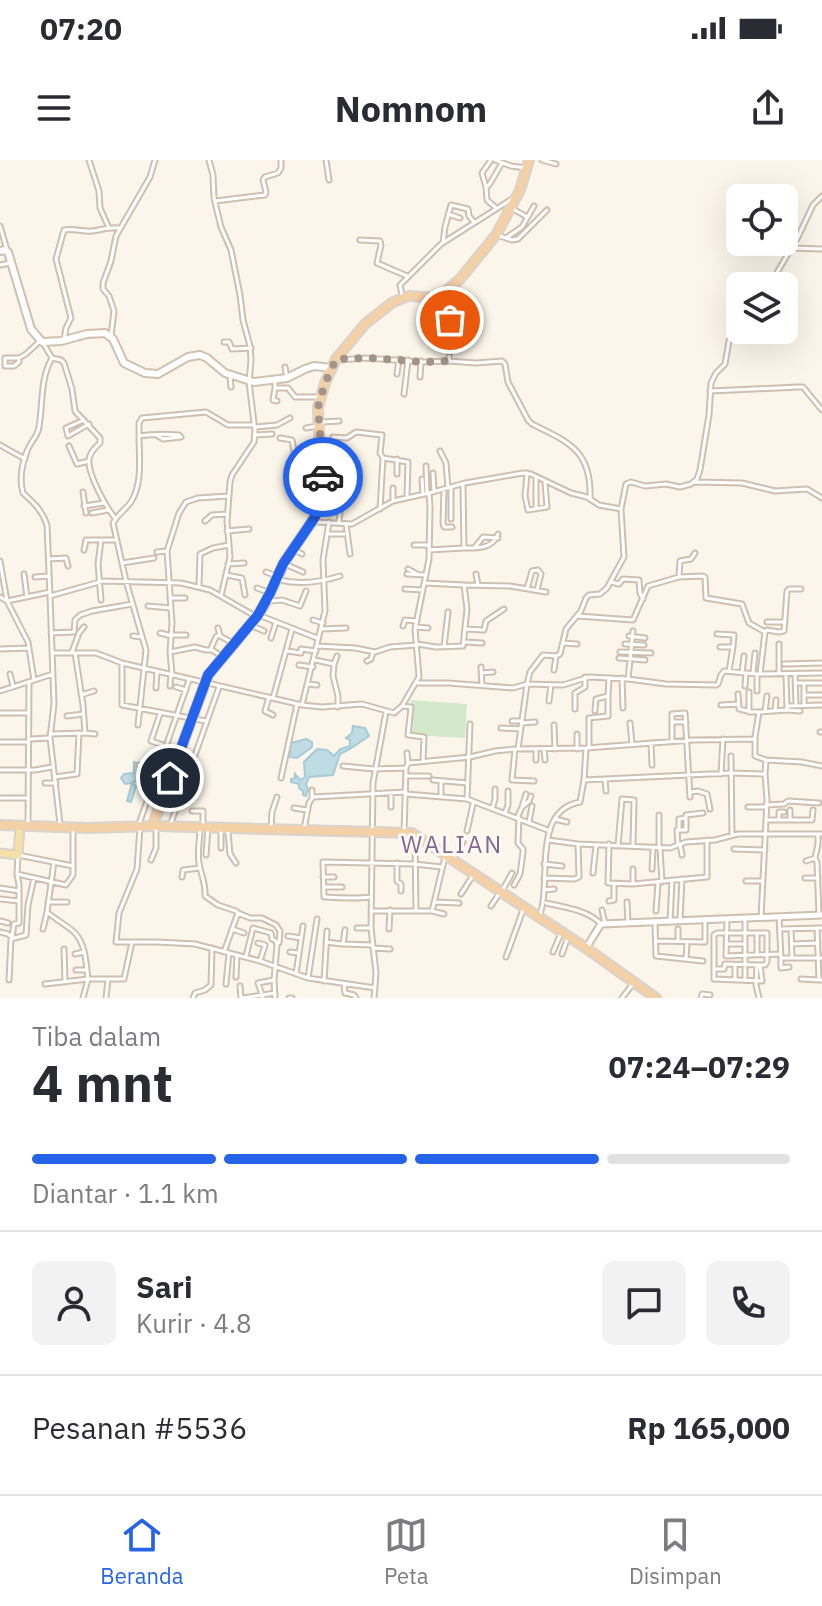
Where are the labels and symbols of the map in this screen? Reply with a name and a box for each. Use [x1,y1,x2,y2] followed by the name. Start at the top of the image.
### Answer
[416,286,484,354] pin
[283,437,363,517] courier
[136,744,204,812] pin
[401,828,503,860] district label: WALIAN

